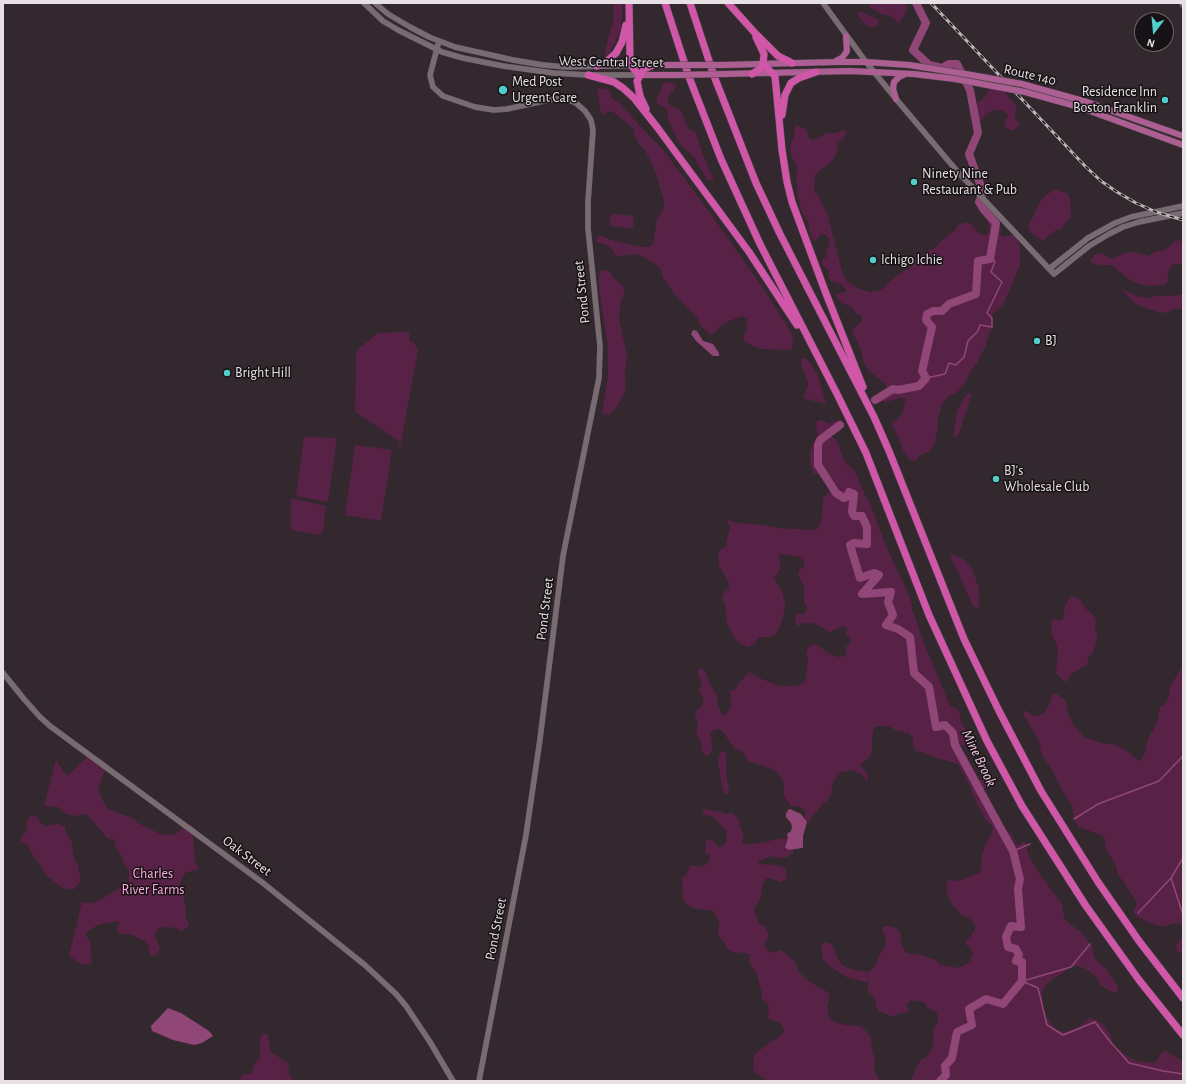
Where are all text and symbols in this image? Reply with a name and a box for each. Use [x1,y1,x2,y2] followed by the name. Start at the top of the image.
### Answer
[1134,12,1174,52] north arrow
[1146,37,1156,49] text: N
[558,53,664,71] street label: West Central Street
[1002,61,1058,89] street label: Route 140
[512,74,577,106] place label: Med Post Urgent Care
[497,84,509,96] marker: Med Post Urgent Care
[1073,84,1157,116] place label: Residence Inn Boston Franklin
[1160,95,1170,105] marker: Residence Inn Boston Franklin
[922,166,1017,198] place label: Ninety Nine Restaurant & Pub
[909,177,919,187] marker: Ninety Nine Restaurant & Pub
[881,252,943,268] place label: Ichigo Ichie
[868,255,878,265] marker: Ichigo Ichie
[570,260,594,324] street label: Pond Street
[1045,333,1057,349] place label: BJ
[1032,336,1042,346] marker: BJ
[235,365,291,381] place label: Bright Hill
[222,368,232,378] marker: Bright Hill
[1004,463,1089,496] place label: BJ's Wholesale Club
[991,474,1001,484] marker: BJ's Wholesale Club
[533,577,557,641] street label: Pond Street
[958,727,1000,789] water label: Mine Brook
[219,832,275,880] street label: Oak Street
[121,866,185,898] park label: Charles River Farms
[482,896,510,962] street label: Pond Street

